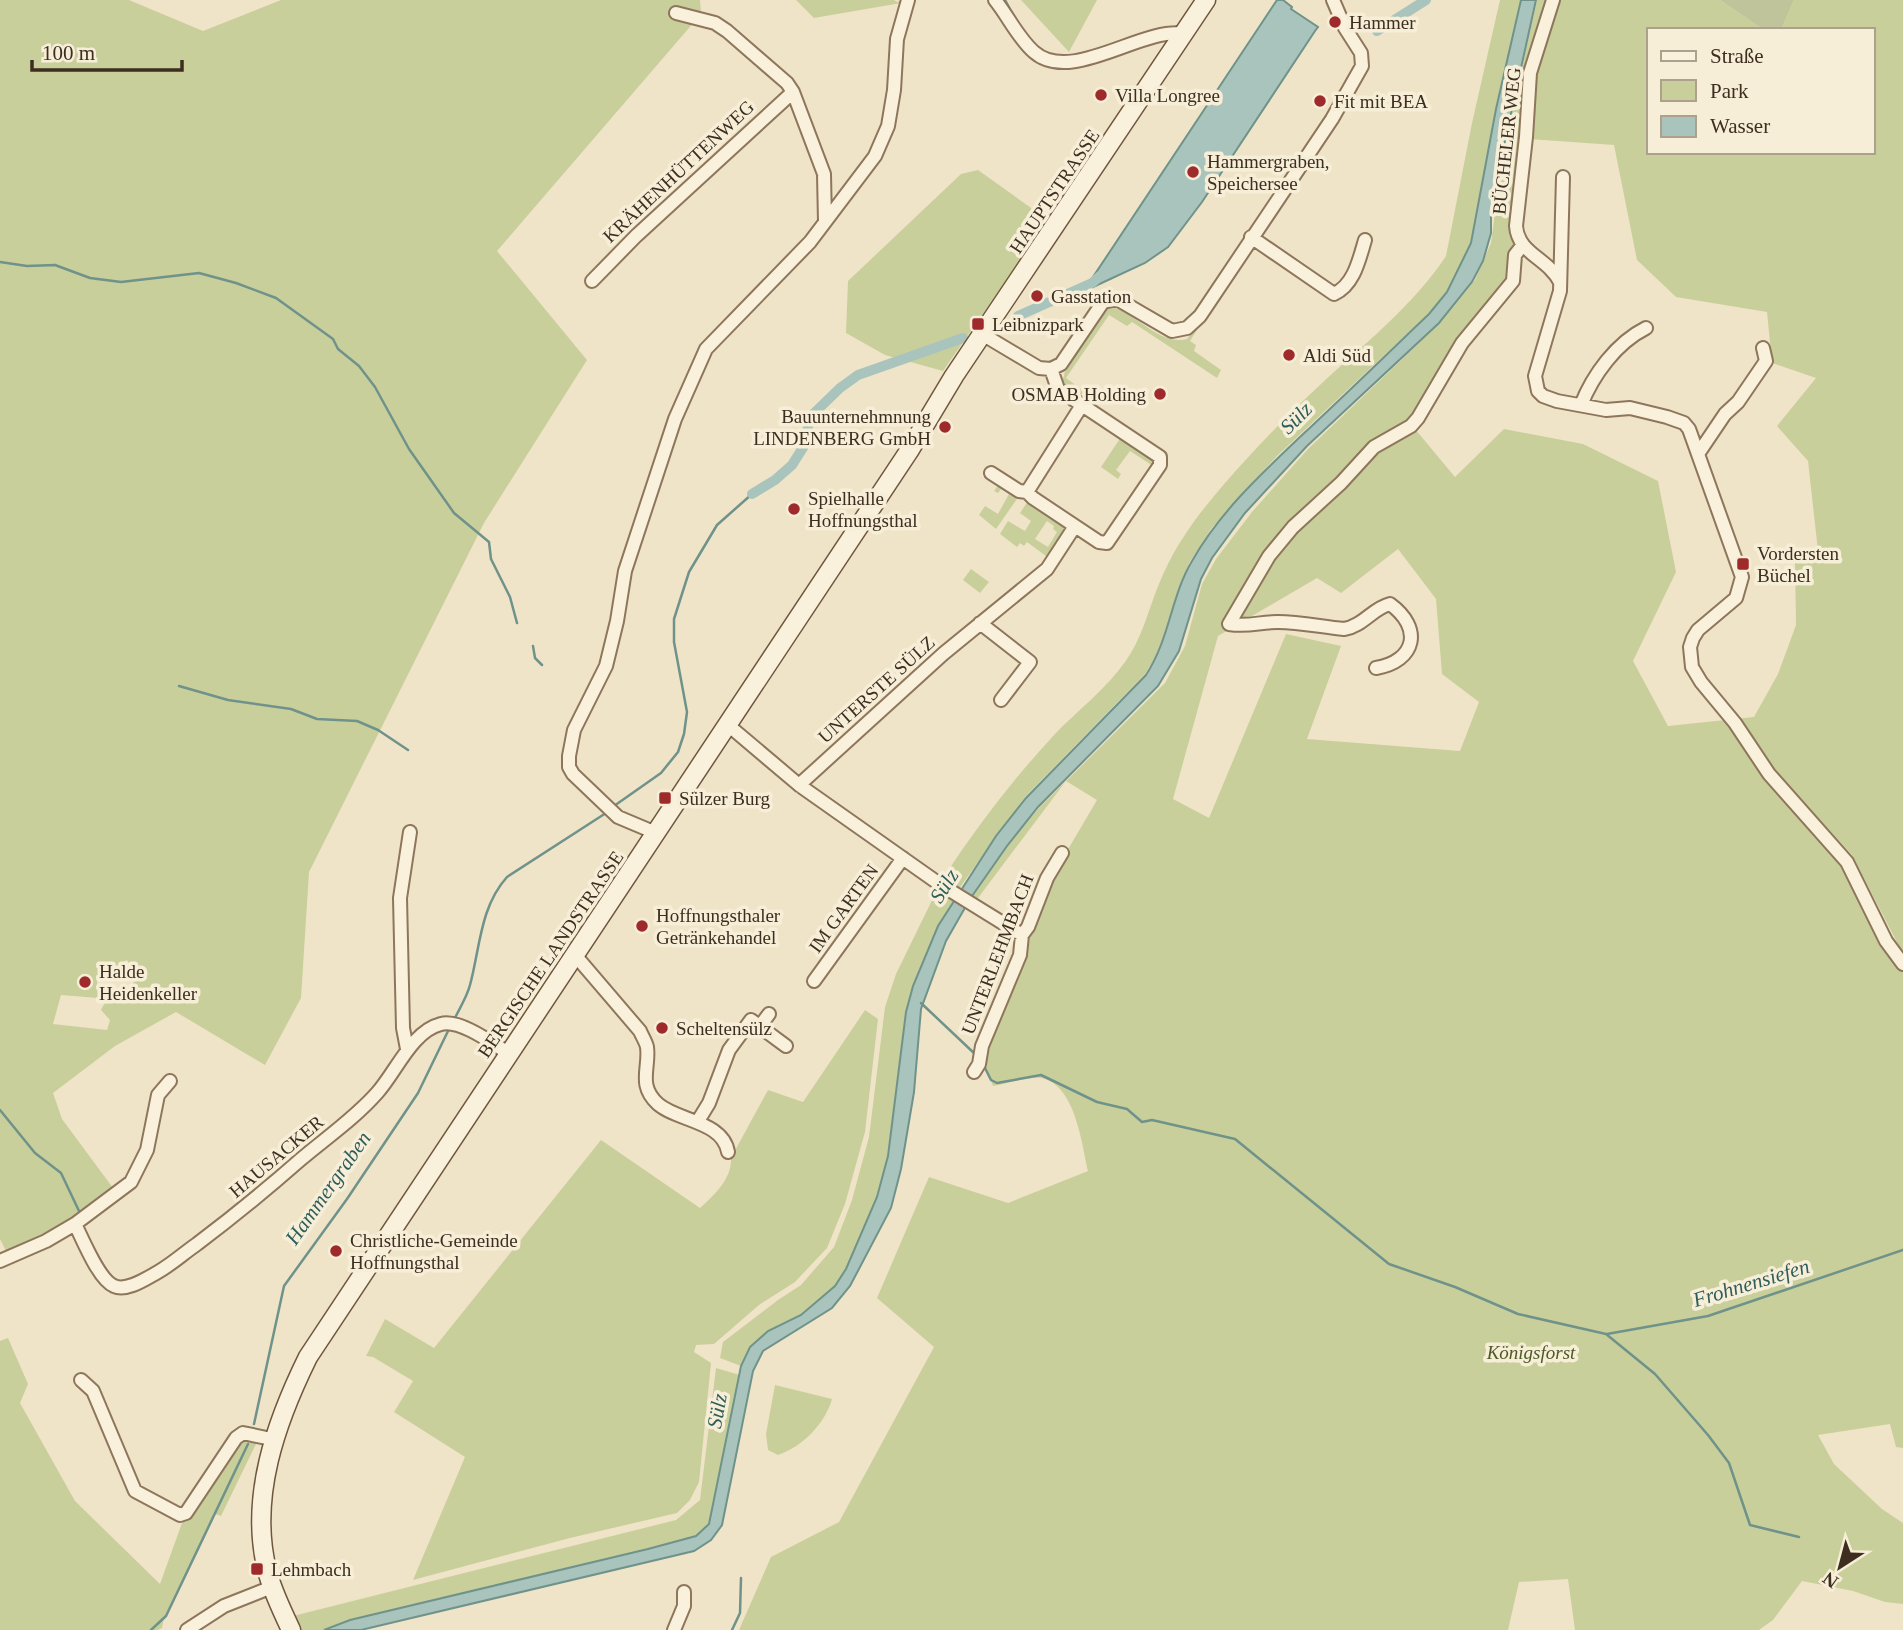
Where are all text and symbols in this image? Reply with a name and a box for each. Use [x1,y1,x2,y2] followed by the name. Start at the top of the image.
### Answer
[1349,12,1416,33] place label: Hammer
[1327,14,1343,30] marker: Hammer
[32,28,182,72] scale bar
[1647,28,1875,154] legend
[42,41,95,65] text: 100 m
[1710,44,1764,68] text: Straße
[1488,66,1525,216] street label: BÜCHELER WEG
[1710,79,1749,103] text: Park
[1115,85,1220,106] place label: Villa Longree
[1093,87,1109,103] marker: Villa Longree
[1334,91,1428,112] place label: Fit mit BEA
[1312,93,1328,109] marker: Fit mit BEA
[599,96,758,247] street label: KRÄHENHÜTTENWEG
[1710,114,1770,138] text: Wasser
[1005,125,1104,257] street label: HAUPTSTRASSE
[1207,151,1330,194] place label: Hammergraben, Speichersee
[1185,164,1201,180] marker: Hammergraben, Speichersee
[1051,286,1132,307] place label: Gasstation
[1029,288,1045,304] marker: Gasstation
[992,314,1084,335] place label: Leibnizpark
[970,316,986,332] marker: Leibnizpark
[1303,345,1372,366] place label: Aldi Süd
[1281,347,1297,363] marker: Aldi Süd
[1011,384,1146,405] place label: OSMAB Holding
[1152,386,1168,402] marker: OSMAB Holding
[1275,397,1317,439] water label: Sülz
[753,406,931,449] place label: Bauunternehmnung LINDENBERG GmbH
[937,419,953,435] marker: Bauunternehmnung LINDENBERG GmbH
[808,488,917,531] place label: Spielhalle Hoffnungsthal
[786,501,802,517] marker: Spielhalle Hoffnungsthal
[1757,543,1839,586] place label: Vordersten Büchel
[1735,556,1751,572] marker: Vordersten Büchel
[814,632,939,747] street label: UNTERSTE SÜLZ
[679,788,770,809] place label: Sülzer Burg
[657,790,673,806] marker: Sülzer Burg
[473,847,627,1061] street label: BERGISCHE LANDSTRASSE
[804,860,883,956] street label: IM GARTEN
[925,865,963,907] water label: Sülz
[957,871,1038,1037] street label: UNTERLEHMBACH
[656,905,781,948] place label: Hoffnungsthaler Getränkehandel
[634,918,650,934] marker: Hoffnungsthaler Getränkehandel
[99,961,198,1004] place label: Halde Heidenkeller
[77,974,93,990] marker: Halde Heidenkeller
[676,1018,772,1039] place label: Scheltensülz
[654,1020,670,1036] marker: Scheltensülz
[225,1111,328,1202] street label: HAUSACKER
[280,1127,376,1250] water label: Hammergraben
[350,1230,518,1273] place label: Christliche-Gemeinde Hoffnungsthal
[328,1243,344,1259] marker: Christliche-Gemeinde Hoffnungsthal
[1689,1254,1812,1312] water label: Frohnensiefen
[1486,1342,1576,1363] park label: Königsforst
[702,1392,732,1430] water label: Sülz
[1805,1532,1875,1602] north arrow
[271,1559,352,1580] place label: Lehmbach
[249,1561,265,1577] marker: Lehmbach
[1818,1568,1842,1593] text: N

